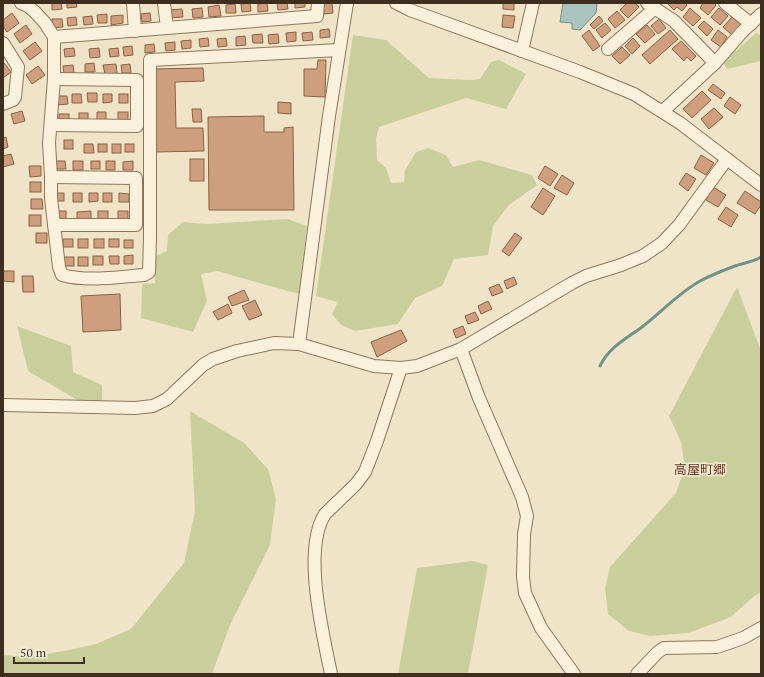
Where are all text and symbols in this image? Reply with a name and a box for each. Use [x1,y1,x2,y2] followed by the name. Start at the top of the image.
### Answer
[674,460,726,478] district label: 高屋町郷
[14,639,84,665] scale bar
[20,645,47,660] text: 50 m

